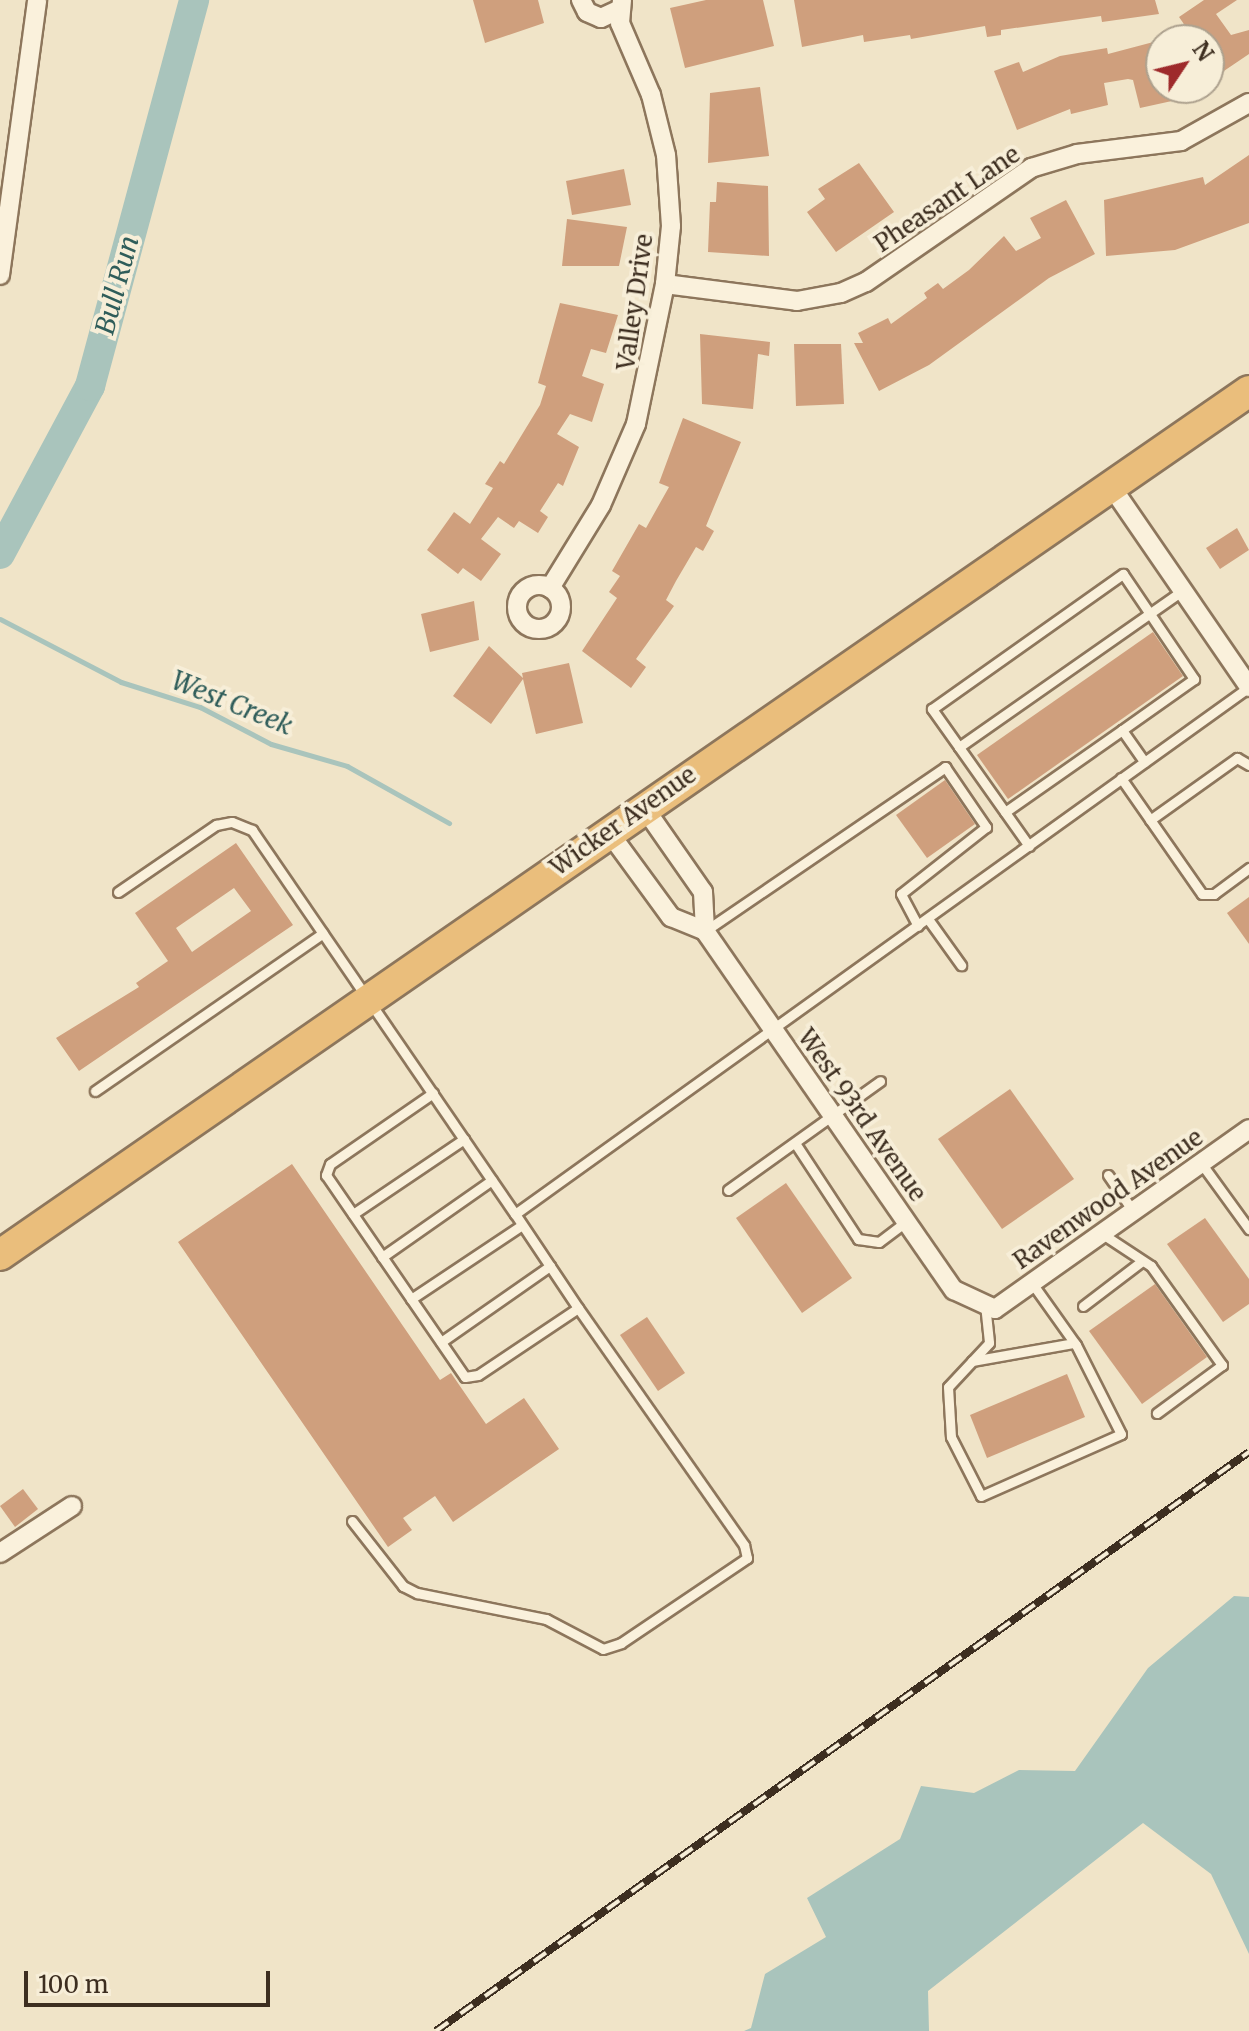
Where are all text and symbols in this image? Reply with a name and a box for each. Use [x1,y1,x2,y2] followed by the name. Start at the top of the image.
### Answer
[1145,24,1225,104] north arrow
[1187,36,1219,67] text: N
[869,140,1025,258] street label: Pheasant Lane
[89,232,145,338] water label: Bull Run
[611,232,659,372] street label: Valley Drive
[167,665,297,741] water label: West Creek
[545,760,701,882] street label: Wicker Avenue
[792,1023,932,1207] street label: West 93rd Avenue
[1008,1123,1208,1275] street label: Ravenwood Avenue
[28,1955,274,2005] scale bar
[38,1969,108,2000] text: 100 m

